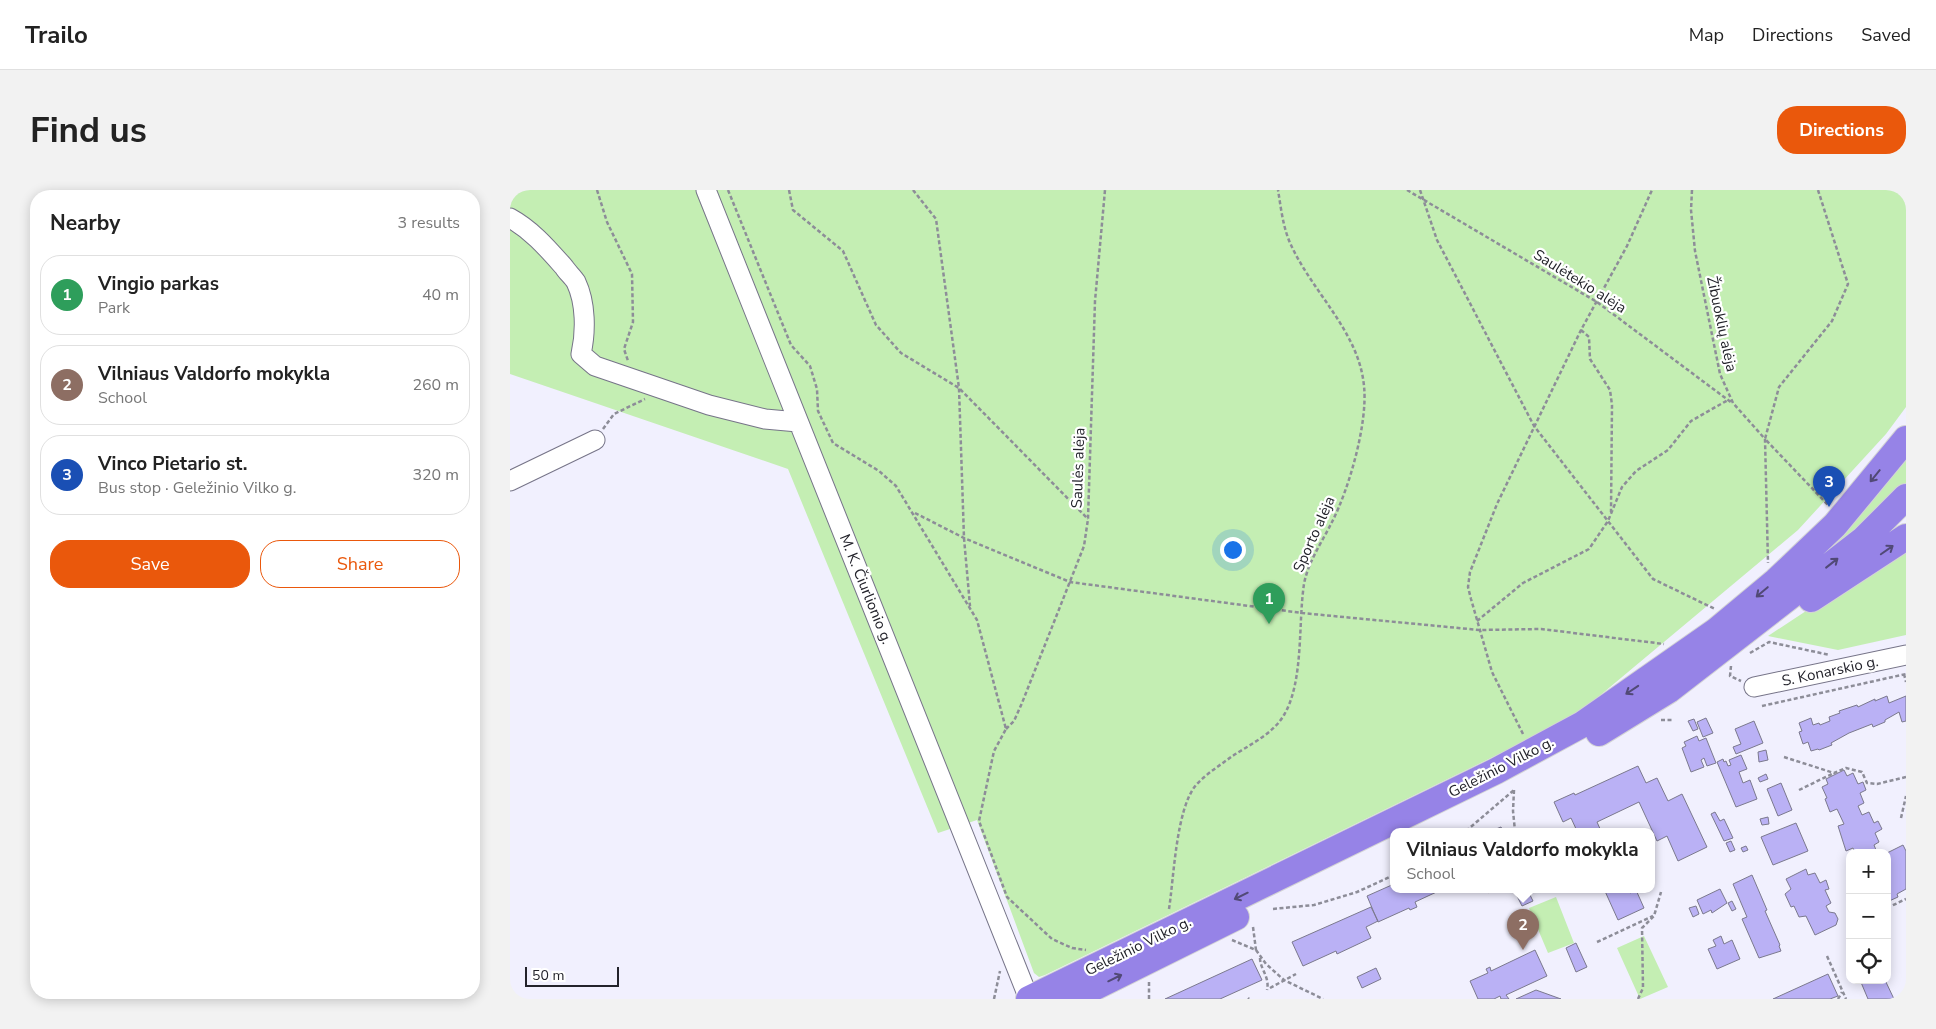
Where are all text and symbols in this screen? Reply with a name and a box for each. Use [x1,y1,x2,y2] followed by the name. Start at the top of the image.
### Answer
[25,19,88,51] text: Trailo
[1689,23,1724,47] text: Map
[1752,23,1833,47] text: Directions
[1861,23,1911,47] text: Saved
[1777,106,1906,154] button: Directions
[30,107,147,154] text: Find us
[50,209,120,237] text: Nearby
[398,212,460,234] text: 3 results
[1530,244,1630,318] street label: Saulėtekio alėja
[98,271,219,297] text: Vingio parkas
[1702,274,1742,374] street label: Žibuoklių alėja
[62,284,72,306] text: 1
[422,284,459,306] text: 40 m
[98,297,130,319] text: Park
[98,361,330,387] text: Vilniaus Valdorfo mokykla
[62,374,72,396] text: 2
[412,374,459,396] text: 260 m
[98,387,147,409] text: School
[1067,427,1089,509] street label: Saulės alėja
[98,451,247,477] text: Vinco Pietario st.
[62,464,72,486] text: 3
[412,464,459,486] text: 320 m
[1813,466,1845,507] pin: 3
[1869,470,1881,483] one-way arrow
[98,477,296,499] text: Bus stop · Geležinio Vilko g.
[1288,493,1340,575] street label: Sporto alėja
[835,531,898,647] street label: M. K. Čiurlionio g.
[1220,537,1246,563] your location
[50,540,250,588] button: Save
[260,540,460,588] button: Share
[1880,545,1894,555] one-way arrow
[1825,558,1838,569] one-way arrow
[1253,583,1285,624] pin: 1
[1756,587,1769,598] one-way arrow
[1780,651,1880,691] street label: S. Konarskio g.
[1626,685,1640,695] one-way arrow
[1445,732,1557,802] street label: Geležinio Vilko g.
[1390,828,1655,893] popup
[1406,837,1639,863] text: Vilniaus Valdorfo mokykla
[1846,849,1891,984] map controls
[1846,849,1891,894] button: +
[1406,863,1455,885] text: School
[1234,891,1249,901] one-way arrow
[1846,894,1891,939] button: −
[1507,909,1539,950] pin: 2
[1082,912,1194,980] street label: Geležinio Vilko g.
[1846,939,1891,984] button: locate
[525,964,619,987] scale bar
[532,966,564,985] text: 50 m
[1107,972,1122,982] one-way arrow

